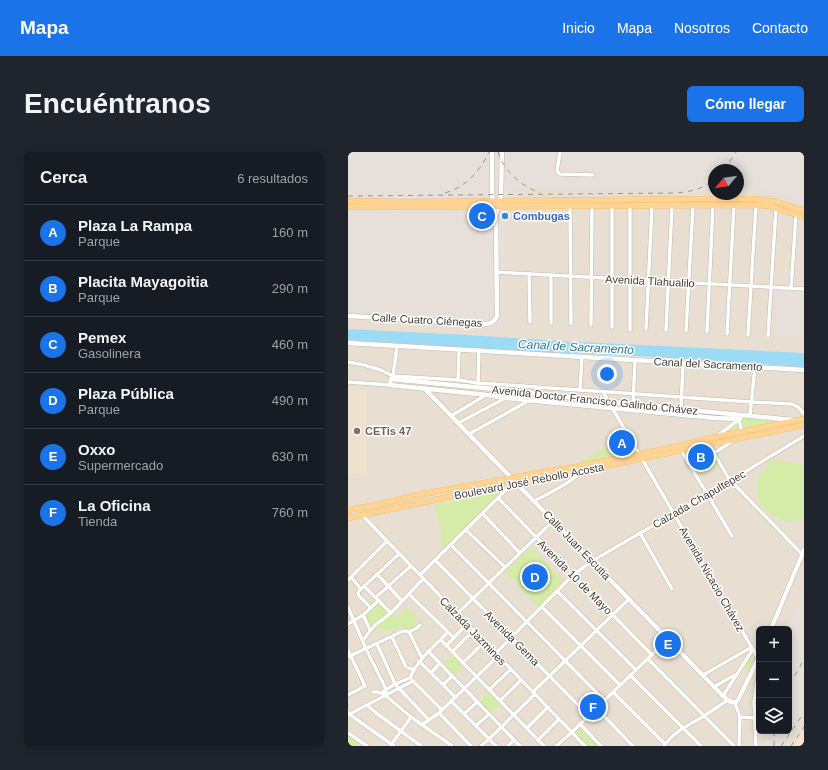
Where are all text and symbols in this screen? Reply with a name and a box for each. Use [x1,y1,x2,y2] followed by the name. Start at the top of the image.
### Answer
[20,17,69,38] text: Mapa
[562,20,595,36] text: Inicio
[617,20,652,36] text: Mapa
[674,20,730,36] text: Nosotros
[752,20,808,36] text: Contacto
[687,86,804,122] button: Cómo llegar
[24,88,211,119] text: Encuéntranos
[708,164,744,200] north arrow
[40,168,87,187] text: Cerca
[237,171,308,186] text: 6 resultados
[469,201,495,231] pin: C
[513,210,570,222] place label: Combugas
[500,211,510,221] marker: Combugas
[78,217,192,234] text: Plaza La Rampa
[48,225,58,240] text: A
[272,225,308,240] text: 160 m
[78,234,120,249] text: Parque
[78,273,208,290] text: Placita Mayagoitia
[605,273,695,289] street label: Avenida Tlahualilo
[48,281,58,296] text: B
[272,281,308,296] text: 290 m
[78,290,120,305] text: Parque
[371,311,483,329] street label: Calle Cuatro Ciénegas
[78,329,126,346] text: Pemex
[48,337,58,352] text: C
[272,337,308,352] text: 460 m
[518,337,635,357] water label: Canal de Sacramento
[78,346,141,361] text: Gasolinera
[653,355,763,373] street label: Canal del Sacramento
[597,364,617,384] your location
[491,383,699,417] street label: Avenida Doctor Francisco Galindo Chávez
[78,385,174,402] text: Plaza Pública
[48,393,58,408] text: D
[272,393,308,408] text: 490 m
[78,402,120,417] text: Parque
[365,425,411,437] place label: CETis 47
[352,426,362,436] marker: CETis 47
[609,428,635,458] pin: A
[78,441,116,458] text: Oxxo
[688,442,714,472] pin: B
[49,449,57,464] text: E
[272,449,308,464] text: 630 m
[78,458,163,473] text: Supermercado
[453,460,606,501] street label: Boulevard José Rebollo Acosta
[650,467,748,530] street label: Calzada Chapultepec
[78,497,151,514] text: La Oficina
[49,505,57,520] text: F
[272,505,308,520] text: 760 m
[541,508,614,583] street label: Calle Juan Escutia
[78,514,117,529] text: Tienda
[677,524,747,634] street label: Avenida Nicacio Chávez
[535,537,615,617] street label: Avenida 10 de Mayo
[522,562,548,592] pin: D
[437,595,509,668] street label: Calzada Jazmines
[482,608,543,669] street label: Avenida Gema
[756,626,792,734] map controls
[756,626,792,662] button: +
[655,629,681,659] pin: E
[756,662,792,698] button: −
[580,692,606,722] pin: F
[756,698,792,734] button: layers

